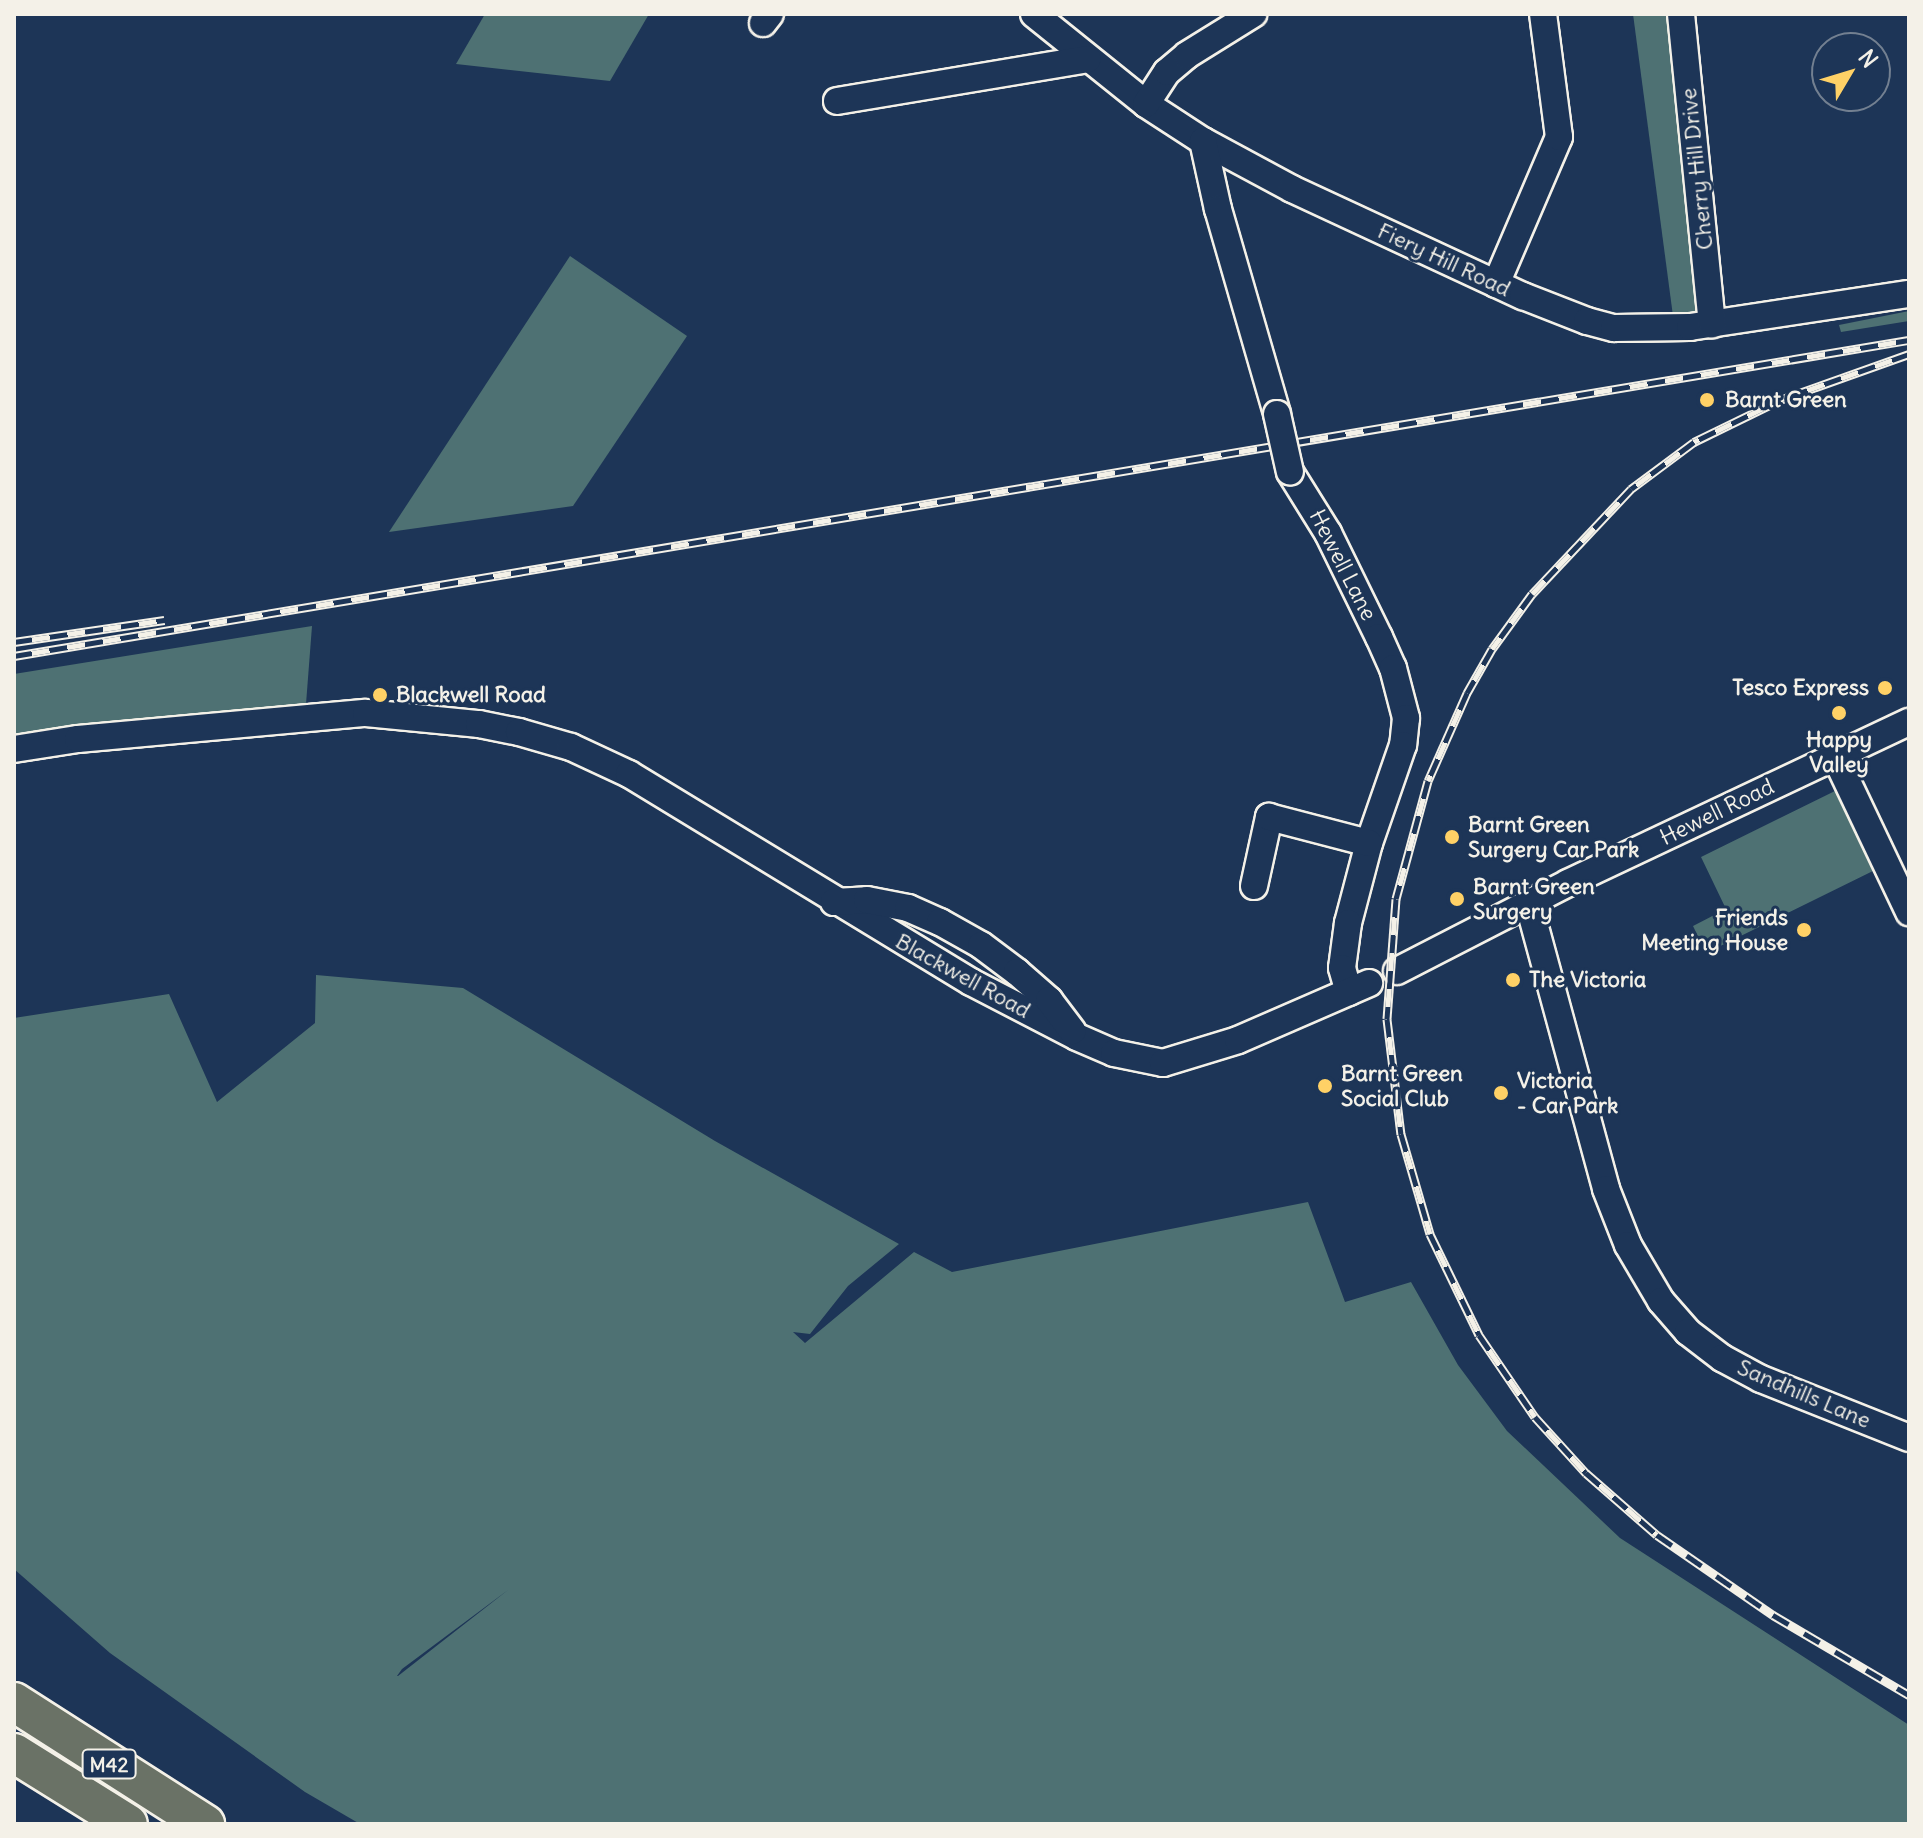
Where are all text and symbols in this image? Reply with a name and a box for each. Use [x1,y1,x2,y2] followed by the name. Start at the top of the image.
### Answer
[1811,32,1891,112] north arrow
[1853,44,1884,73] text: N
[1675,87,1719,251] street label: Cherry Hill Drive
[1373,218,1515,302] street label: Fiery Hill Road
[1725,387,1847,413] place label: Barnt Green
[1696,389,1718,411] marker: Barnt Green
[1304,505,1382,625] street label: Hewell Lane
[1732,675,1869,701] place label: Tesco Express
[1876,679,1894,697] marker: Tesco Express
[396,682,546,708] place label: Blackwell Road
[371,686,389,704] marker: Blackwell Road
[1830,704,1848,722] marker: Happy Valley
[1806,726,1872,778] place label: Happy Valley
[1656,773,1778,851] street label: Hewell Road
[1468,811,1639,862] place label: Barnt Green Surgery Car Park
[1443,828,1461,846] marker: Barnt Green Surgery Car Park
[1473,873,1595,924] place label: Barnt Green Surgery
[1448,890,1466,908] marker: Barnt Green Surgery
[1641,904,1788,956] place label: Friends Meeting House
[1795,921,1813,939] marker: Friends Meeting House
[891,928,1035,1024] street label: Blackwell Road
[1529,967,1646,993] place label: The Victoria
[1504,971,1522,989] marker: The Victoria
[1341,1060,1463,1112] place label: Barnt Green Social Club
[1517,1067,1618,1118] place label: Victoria - Car Park
[1316,1077,1334,1095] marker: Barnt Green Social Club
[1492,1084,1510,1102] marker: Victoria - Car Park
[1733,1354,1875,1434] street label: Sandhills Lane
[81,1748,137,1780] road number: M42

